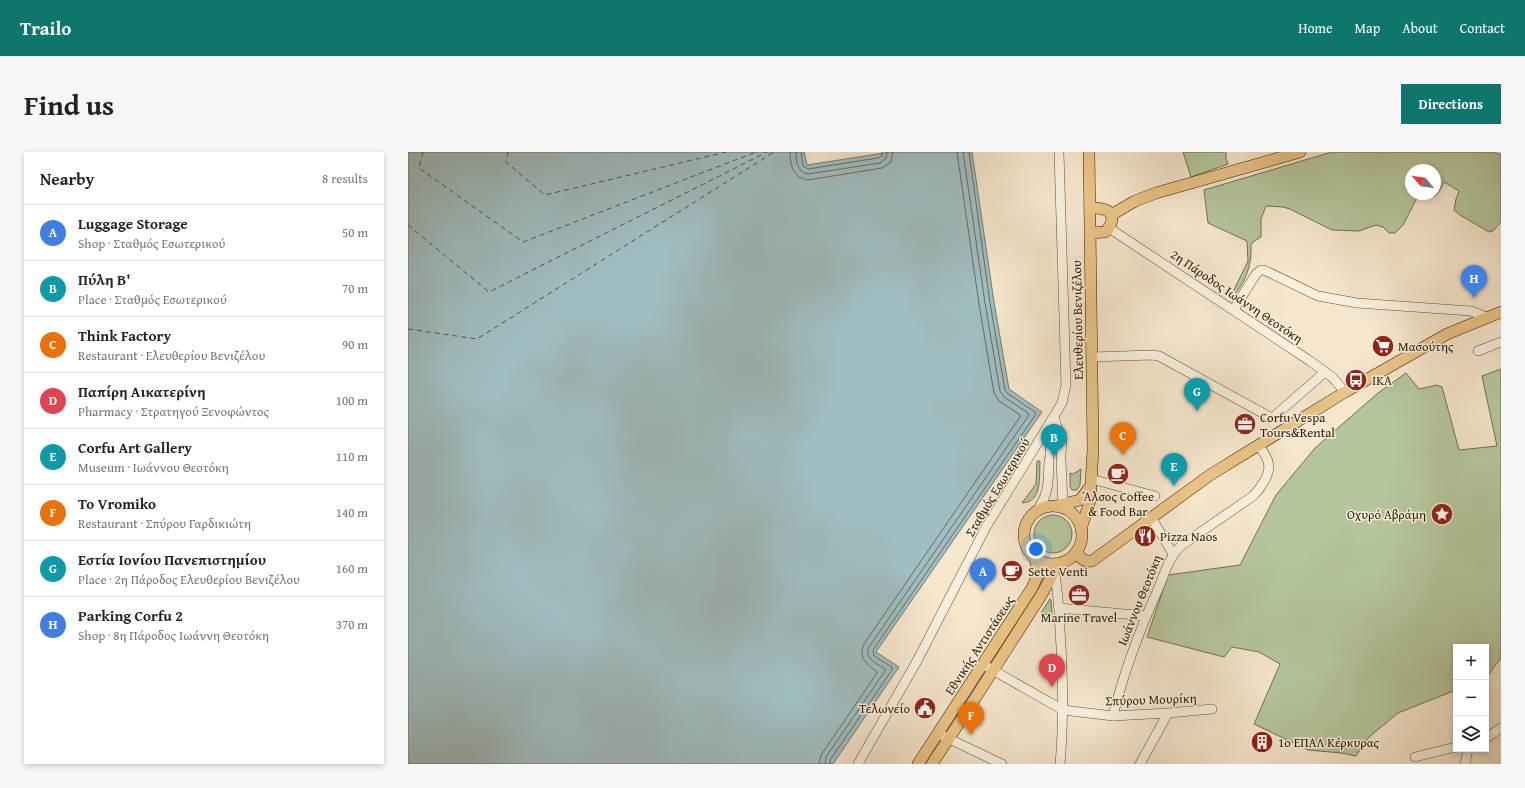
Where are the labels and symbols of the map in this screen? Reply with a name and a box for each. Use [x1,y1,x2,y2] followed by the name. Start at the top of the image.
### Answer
[1405,164,1441,200] north arrow
[1167,245,1307,348] street label: 2η Πάροδος Ιωάννη Θεοτόκη
[1067,260,1088,380] street label: Ελευθερίου Βενιζέλου
[1461,265,1487,298] pin: H
[1370,333,1396,359] supermarket icon: Μασούτης
[1398,337,1454,356] place label: Μασούτης
[1343,367,1369,393] bus stop icon: ΙΚΑ
[1372,371,1392,390] place label: ΙΚΑ
[1184,378,1210,411] pin: G
[1260,408,1335,442] place label: Corfu Vespa Tours&Rental
[1232,411,1258,437] office icon: Corfu Vespa Tours&Rental
[1110,422,1136,455] pin: C
[1041,424,1067,457] pin: B
[960,434,1035,540] street label: Σταθμός Εσωτερικού
[1161,453,1187,486] pin: E
[1105,461,1131,487] cafe icon: Άλσος Coffee & Food Bar
[1082,487,1154,521] place label: Άλσος Coffee & Food Bar
[1429,501,1455,527] place icon: Οχυρό Αβράμη
[1347,505,1426,524] place label: Οχυρό Αβράμη
[1132,523,1158,549] restaurant icon: Pizza Naos
[1160,527,1217,546] place label: Pizza Naos
[1026,539,1046,559] your location
[1113,552,1166,648] street label: Ιωάννου Θεοτόκη
[970,558,996,591] pin: A
[999,558,1025,584] cafe icon: Sette Venti
[1028,562,1088,581] place label: Sette Venti
[1066,582,1092,608] office icon: Marine Travel
[940,591,1019,699] street label: Εθνικής Αντιστάσεως
[1041,608,1118,627] place label: Marine Travel
[1039,654,1065,687] pin: D
[1105,688,1197,711] street label: Σπύρου Μουρίκη
[912,695,938,721] public building icon: Τελωνείο
[859,699,910,718] place label: Τελωνείο
[958,702,984,735] pin: F
[1249,729,1275,755] building icon: 1ο ΕΠΑΛ Κέρκυρας
[1278,733,1380,752] place label: 1ο ΕΠΑΛ Κέρκυρας

